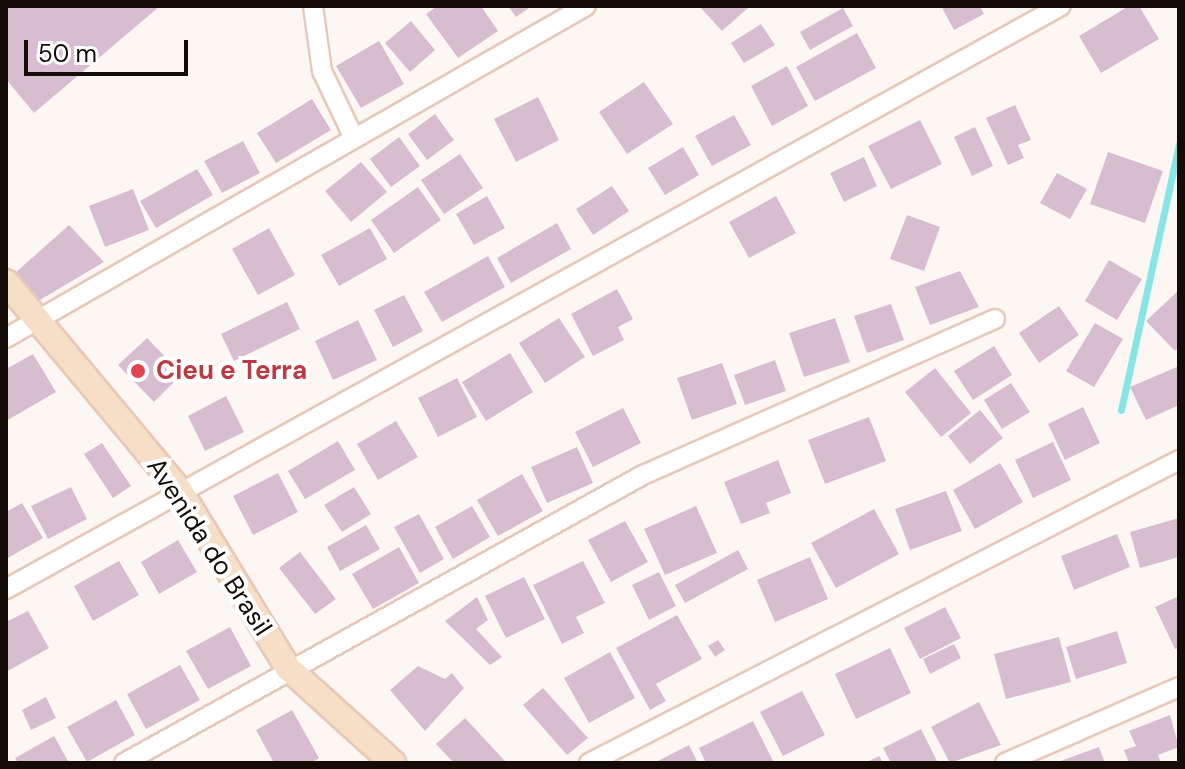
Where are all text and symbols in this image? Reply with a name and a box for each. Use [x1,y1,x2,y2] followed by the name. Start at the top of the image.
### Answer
[28,24,192,74] scale bar
[38,38,97,69] text: 50 m
[156,355,307,387] place label: Cieu e Terra
[127,360,149,382] marker: Cieu e Terra
[140,452,278,642] street label: Avenida do Brasil

